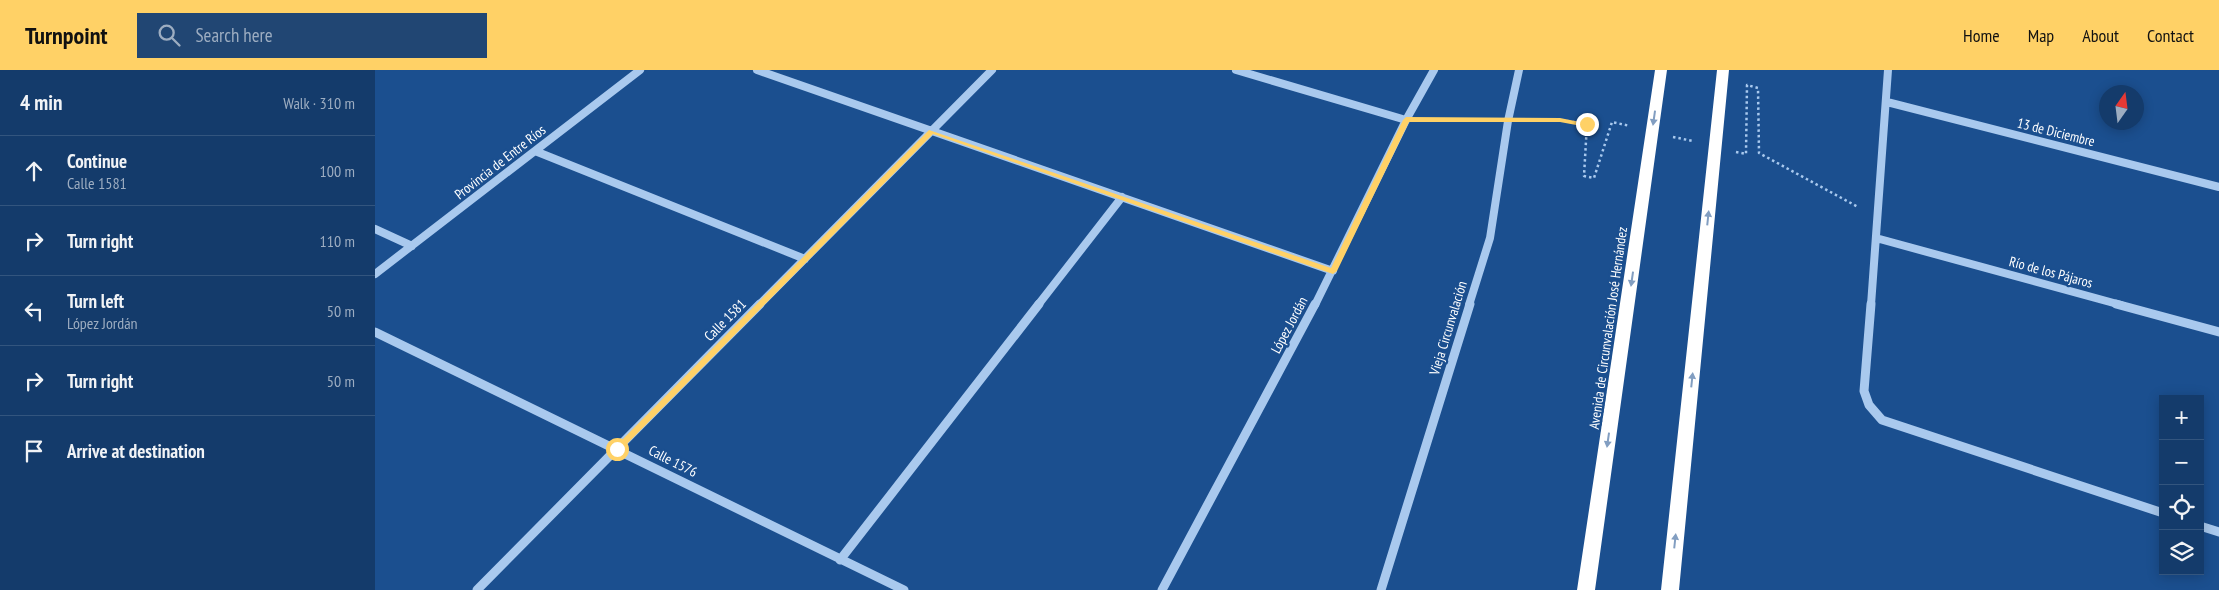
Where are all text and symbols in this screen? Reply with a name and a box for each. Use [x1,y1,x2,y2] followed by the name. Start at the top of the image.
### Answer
[137,13,487,58] search box
[25,20,107,51] text: Turnpoint
[155,21,183,49] icon: search
[195,23,273,47] text: Search here
[1963,24,2000,47] text: Home
[2028,24,2054,47] text: Map
[2082,24,2119,47] text: About
[2147,24,2194,47] text: Contact
[2099,85,2144,130] north arrow
[20,89,62,116] text: 4 min
[283,93,355,113] text: Walk · 310 m
[1650,111,1658,127] one-way arrow
[1576,113,1599,136] route end
[2015,114,2097,150] street label: 13 de Diciembre
[451,121,549,203] street label: Provincia de Entre Ríos
[67,149,127,173] text: Continue
[20,157,48,185] icon: ahead
[320,161,355,181] text: 100 m
[67,173,127,193] text: Calle 1581
[1704,210,1712,226] one-way arrow
[1585,226,1631,430] street label: Avenida de Circunvalación José Hernández
[20,227,48,255] icon: right
[67,229,133,253] text: Turn right
[320,231,355,251] text: 110 m
[2007,252,2095,292] street label: Río de los Pájaros
[1628,272,1636,288] one-way arrow
[1425,279,1471,378] street label: Vieja Circunvalación
[67,289,124,313] text: Turn left
[1267,294,1311,356] street label: López Jordán
[700,295,750,345] street label: Calle 1581
[20,297,48,325] icon: left
[327,301,355,321] text: 50 m
[67,313,138,333] text: López Jordán
[20,367,48,395] icon: right
[67,369,133,393] text: Turn right
[327,371,355,391] text: 50 m
[1688,372,1696,388] one-way arrow
[2159,395,2204,575] map controls
[2159,395,2204,440] button: +
[1604,432,1612,448] one-way arrow
[20,437,48,465] icon: arrive
[606,438,629,461] route start
[67,439,205,463] text: Arrive at destination
[2159,440,2204,485] button: −
[646,441,700,481] street label: Calle 1576
[2159,485,2204,530] button: locate
[2159,530,2204,575] button: layers
[1671,533,1679,549] one-way arrow

